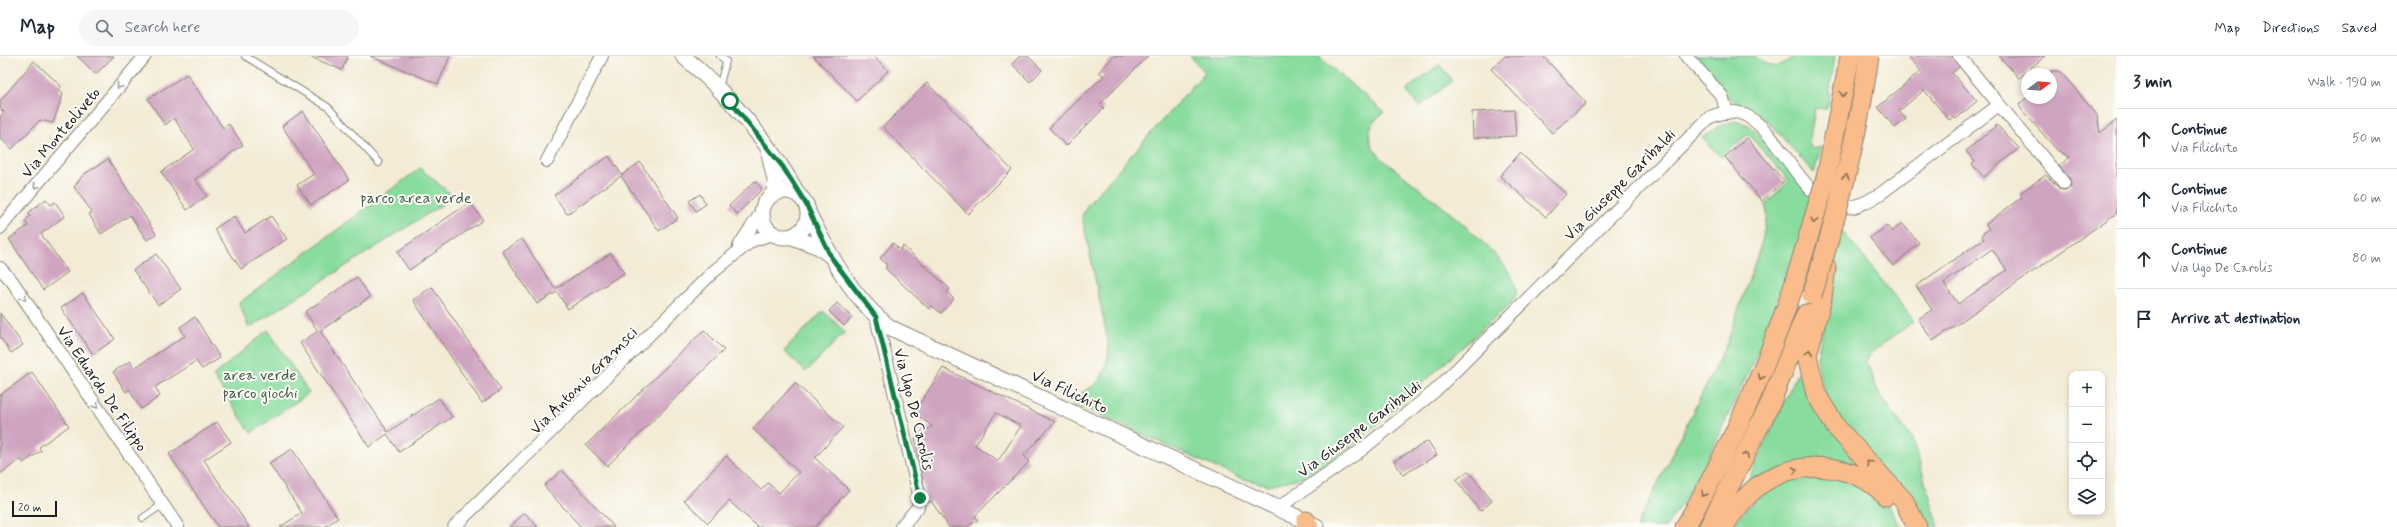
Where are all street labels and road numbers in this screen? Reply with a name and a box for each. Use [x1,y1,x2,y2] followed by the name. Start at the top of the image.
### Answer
[17,83,105,183] street label: Via Monteoliveto
[1560,124,1681,246] street label: Via Giuseppe Garibaldi
[52,322,152,456] street label: Via Eduardo De Filippo
[526,323,643,440] street label: Via Antonio Gramsci
[888,346,939,473] street label: Via Ugo De Carolis
[1028,366,1111,419] street label: Via Filichito
[1294,375,1427,483] street label: Via Giuseppe Garibaldi

